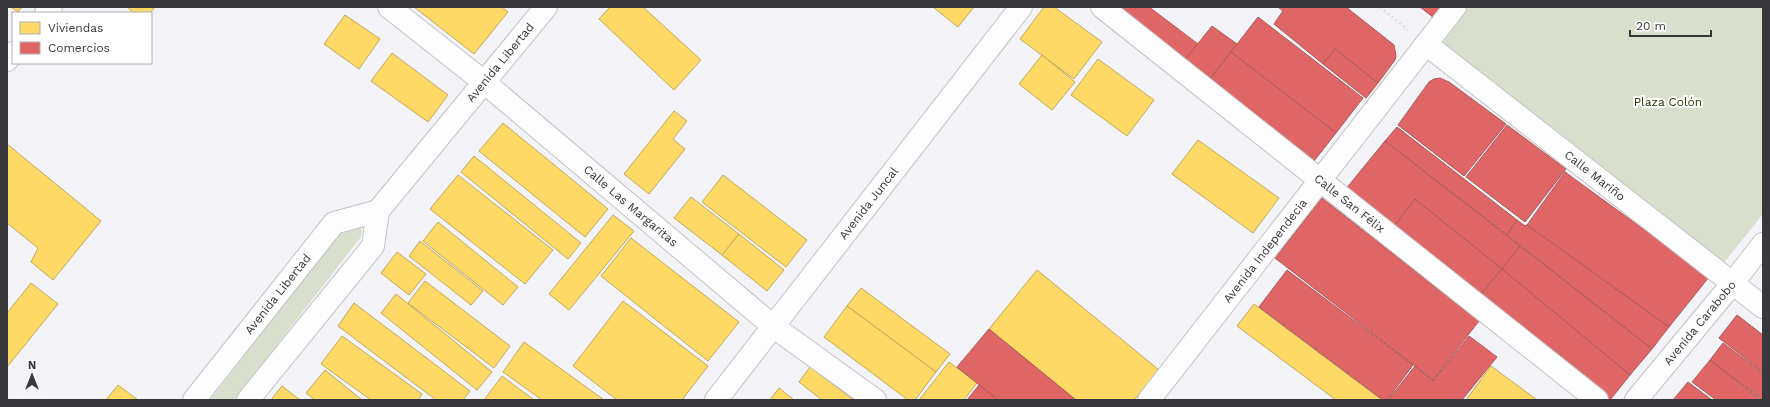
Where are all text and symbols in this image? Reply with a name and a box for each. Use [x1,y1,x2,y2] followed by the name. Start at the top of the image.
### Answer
[12,12,152,64] legend
[1630,12,1711,38] scale bar
[1636,19,1666,33] text: 20 m
[464,20,537,105] street label: Avenida Libertad
[48,21,103,35] text: Viviendas
[48,41,110,55] text: Comercios
[1634,95,1702,109] park label: Plaza Colón
[1562,148,1628,204] street label: Calle Mariño
[581,162,681,250] street label: Calle Las Margaritas
[836,164,901,242] street label: Avenida Juncal
[1311,171,1388,236] street label: Calle San Félix
[1220,196,1310,306] street label: Avenida Independecia
[242,251,314,337] street label: Avenida Libertad
[1661,278,1739,368] street label: Avenida Carabobo
[12,355,52,395] north arrow
[28,359,36,372] text: N

